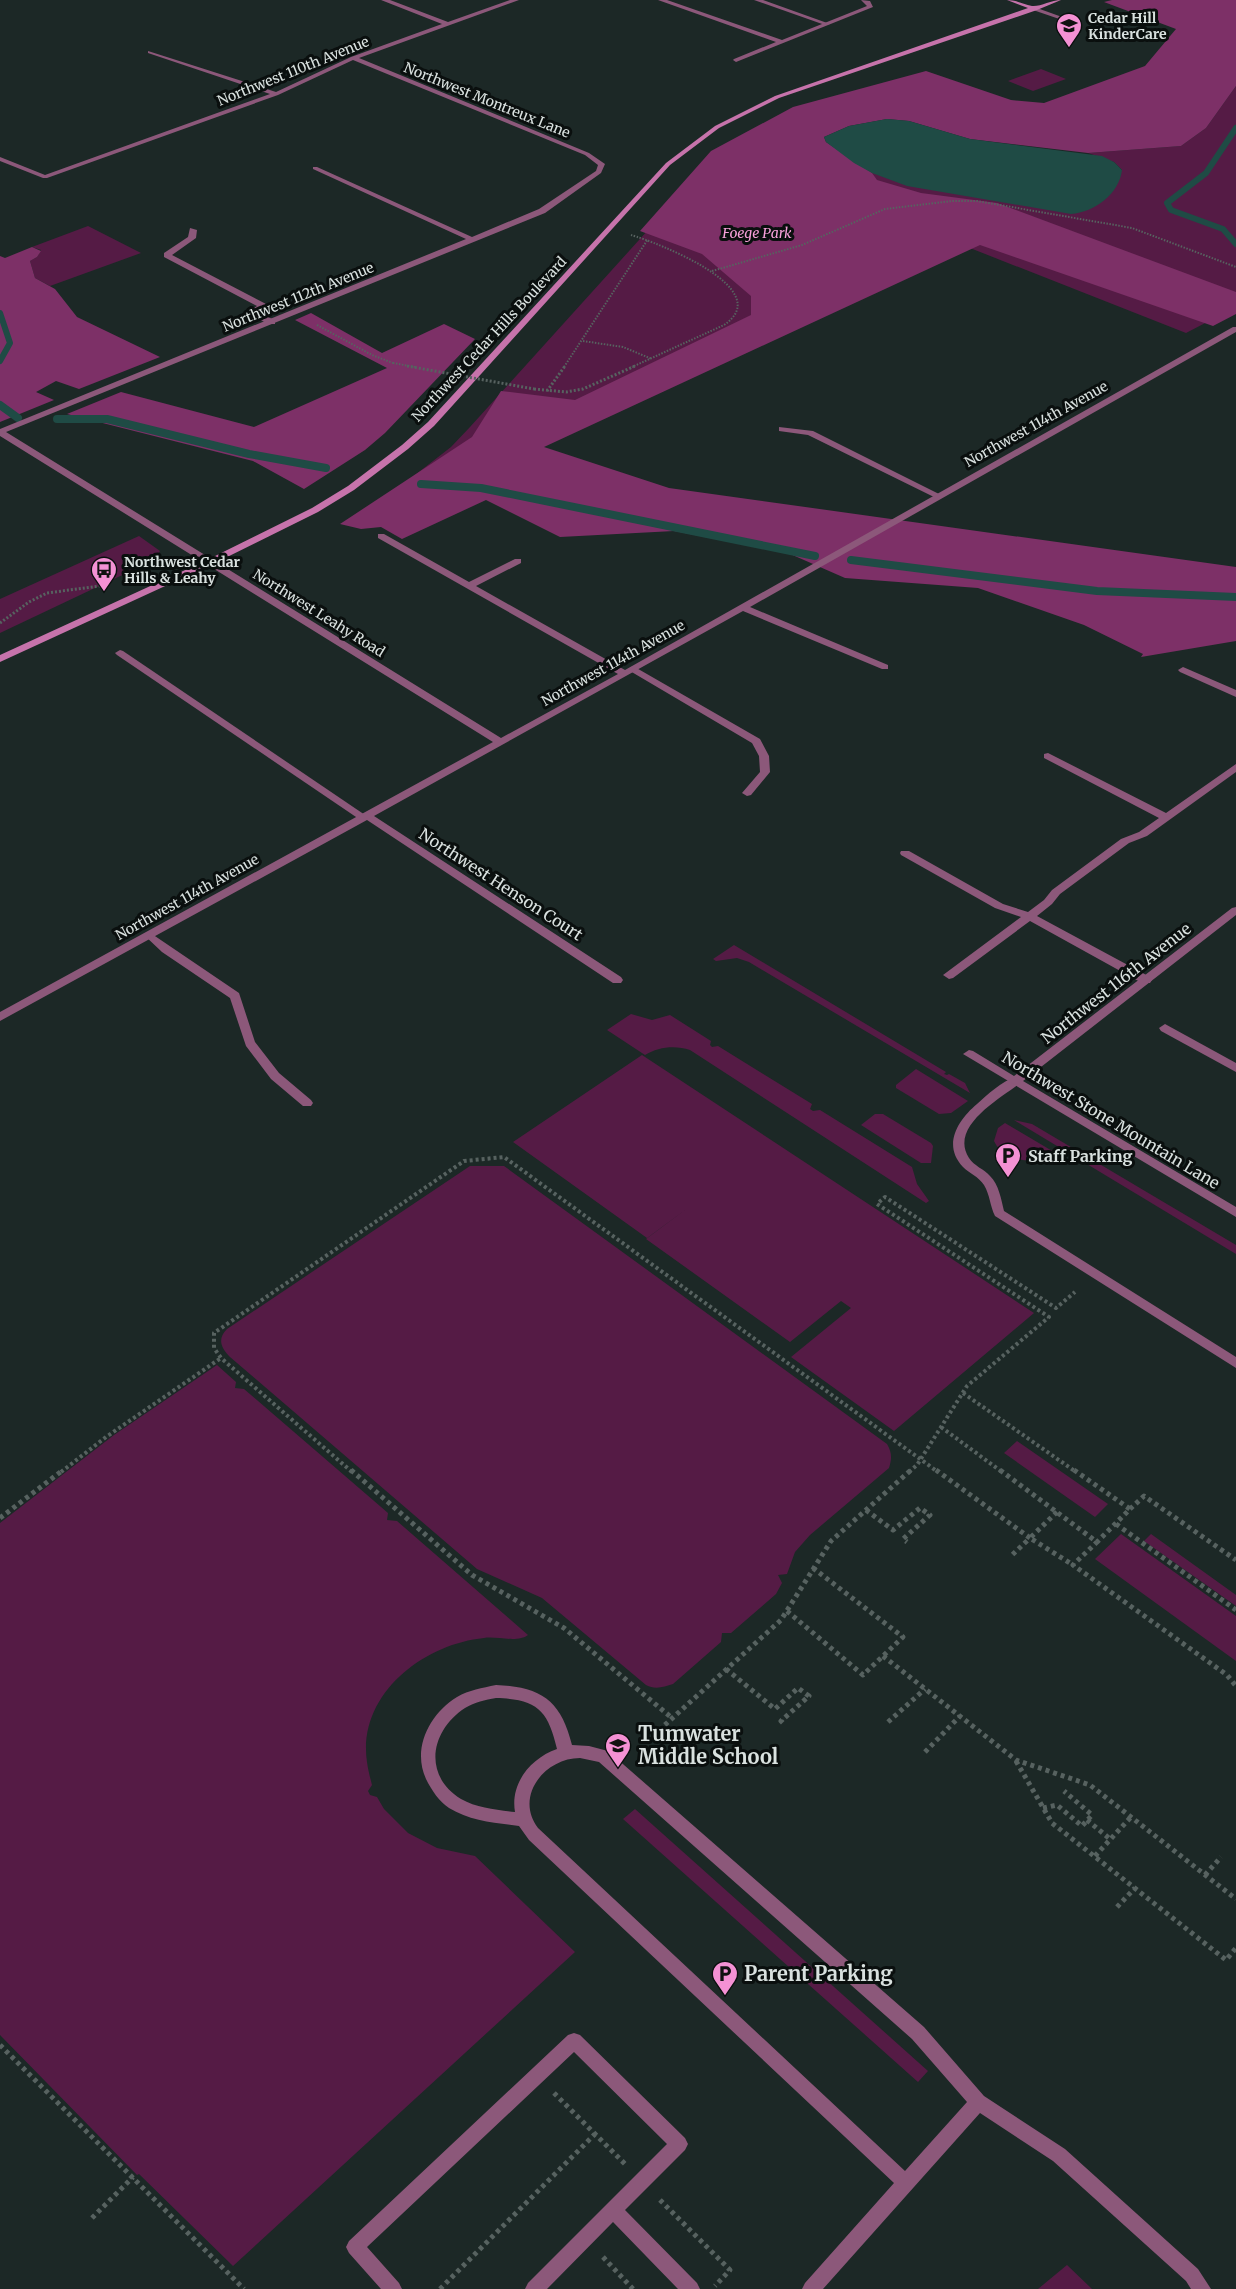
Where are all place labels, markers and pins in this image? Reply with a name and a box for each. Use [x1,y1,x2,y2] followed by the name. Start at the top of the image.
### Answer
[1088,9,1167,43] place label: Cedar Hill KinderCare
[1054,11,1084,49] school or university icon: Cedar Hill KinderCare
[124,553,240,587] place label: Northwest Cedar Hills & Leahy
[89,555,119,593] bus stop icon: Northwest Cedar Hills & Leahy
[993,1141,1023,1179] parking icon: Staff Parking
[1028,1146,1133,1166] place label: Staff Parking
[638,1721,779,1769] place label: Tumwater Middle School
[603,1731,633,1769] school or university icon: Tumwater Middle School
[710,1959,740,1997] parking icon: Parent Parking
[744,1961,893,1986] place label: Parent Parking

